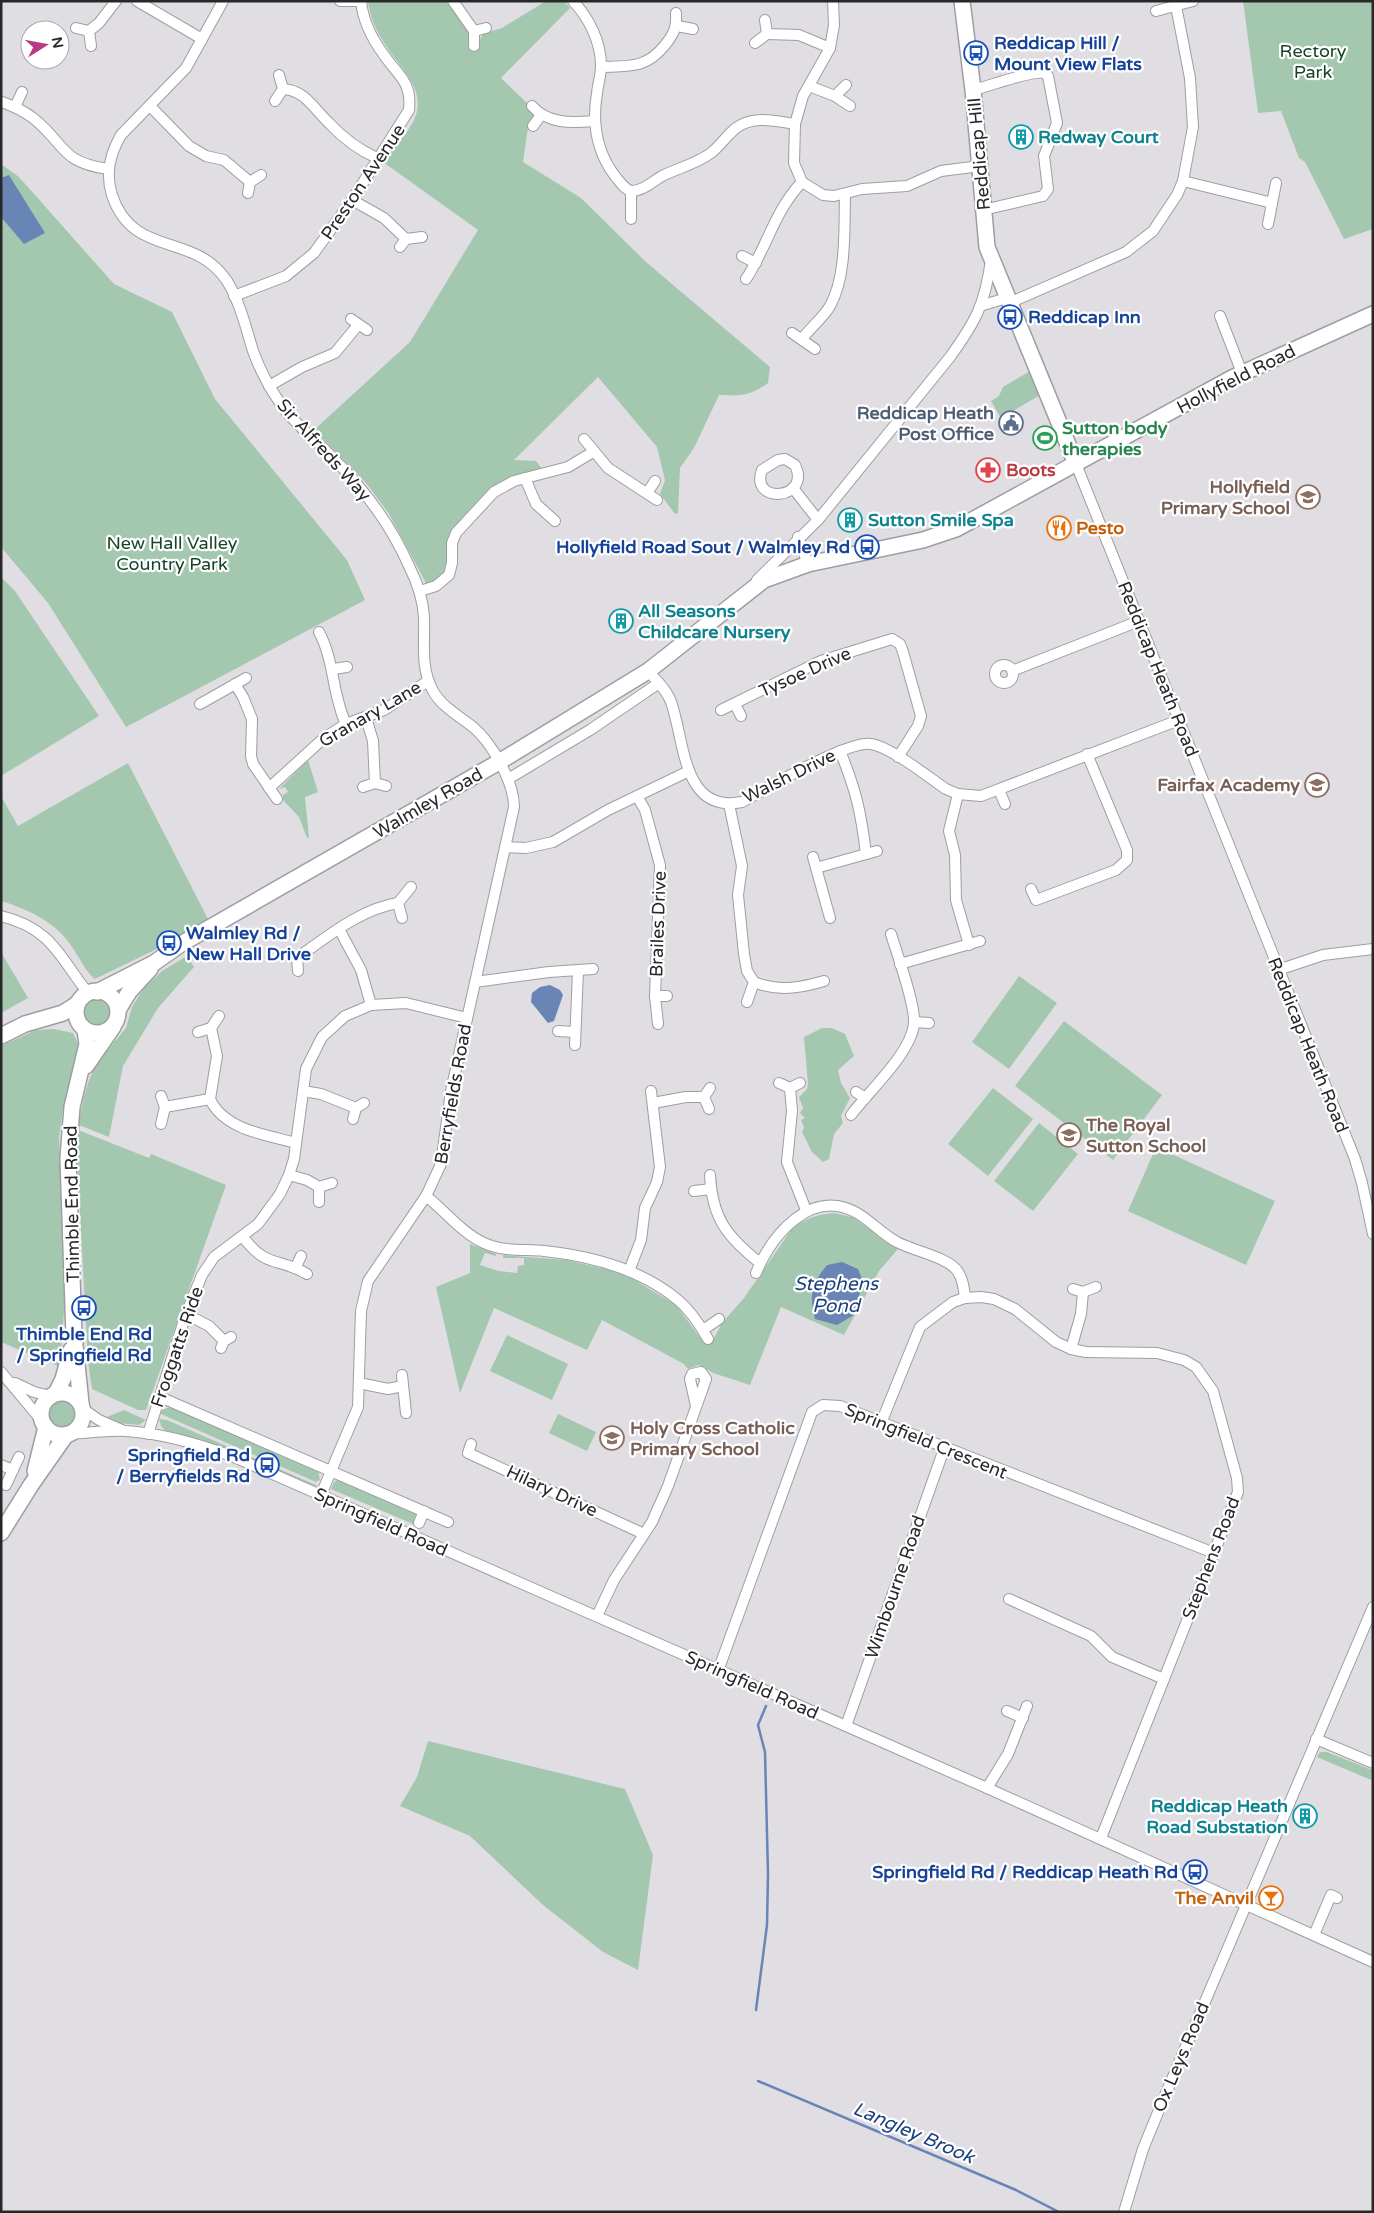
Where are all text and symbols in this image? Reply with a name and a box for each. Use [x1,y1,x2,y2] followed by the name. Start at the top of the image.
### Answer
[20,20,70,70] north arrow
[994,32,1142,75] place label: Reddicap Hill / Mount View Flats
[48,35,67,50] text: N
[963,40,989,66] bus stop icon: Reddicap Hill / Mount View Flats
[1280,40,1347,83] park label: Rectory Park
[963,97,995,211] street label: Reddicap Hill
[316,120,410,244] street label: Preston Avenue
[1008,124,1034,150] building icon: Redway Court
[1038,126,1159,148] place label: Redway Court
[997,304,1023,330] bus stop icon: Reddicap Inn
[1028,306,1141,328] place label: Reddicap Inn
[1173,340,1299,418] street label: Hollyfield Road
[272,394,376,506] street label: Sir Alfreds Way
[857,402,994,445] place label: Reddicap Heath Post Office
[998,410,1024,436] public building icon: Reddicap Heath Post Office
[1062,417,1168,460] place label: Sutton body therapies
[1032,425,1058,451] sports icon: Sutton body therapies
[975,457,1001,483] pharmacy icon: Boots
[1006,459,1056,481] place label: Boots
[1161,476,1290,519] place label: Hollyfield Primary School
[1295,484,1321,510] school or university icon: Hollyfield Primary School
[837,507,863,533] building icon: Sutton Smile Spa
[868,509,1014,531] place label: Sutton Smile Spa
[1046,515,1072,541] restaurant icon: Pesto
[1076,517,1124,539] place label: Pesto
[107,532,238,575] park label: New Hall Valley Country Park
[854,534,880,560] bus stop icon: Hollyfield Road Sout / Walmley Rd
[556,536,850,558] place label: Hollyfield Road Sout / Walmley Rd
[1113,578,1203,760] street label: Reddicap Heath Road
[638,600,791,643] place label: All Seasons Childcare Nursery
[608,608,634,634] building icon: All Seasons Childcare Nursery
[756,642,854,702] street label: Tysoe Drive
[315,676,425,752] street label: Granary Lane
[739,744,839,808] street label: Walsh Drive
[369,763,487,843] street label: Walmley Road
[1304,772,1330,798] school or university icon: Fairfax Academy
[1157,774,1300,796] place label: Fairfax Academy
[645,871,671,977] street label: Brailes Drive
[186,922,311,965] place label: Walmley Rd / New Hall Drive
[156,930,182,956] bus stop icon: Walmley Rd / New Hall Drive
[1263,954,1353,1136] street label: Reddicap Heath Road
[430,1022,476,1166] street label: Berryfields Road
[1085,1114,1206,1157] place label: The Royal Sutton School
[1056,1122,1082,1148] school or university icon: The Royal Sutton School
[60,1125,84,1283] street label: Thimble End Road
[794,1273,880,1317] water label: Stephens Pond
[146,1284,208,1410] street label: Froggatts Ride
[71,1295,97,1321] bus stop icon: Thimble End Rd / Springfield Rd
[15,1323,152,1366] place label: Thimble End Rd / Springfield Rd
[842,1398,1011,1484] street label: Springfield Crescent
[630,1417,795,1460] place label: Holy Cross Catholic Primary School
[599,1425,625,1451] school or university icon: Holy Cross Catholic Primary School
[116,1444,250,1487] place label: Springfield Rd / Berryfields Rd
[254,1452,280,1478] bus stop icon: Springfield Rd / Berryfields Rd
[503,1460,601,1522] street label: Hilary Drive
[311,1483,451,1561] street label: Springfield Road
[1177,1494,1245,1622] street label: Stephens Road
[860,1512,930,1662] street label: Wimbourne Road
[682,1646,822,1724] street label: Springfield Road
[1146,1795,1288,1838] place label: Reddicap Heath Road Substation
[1292,1803,1318,1829] building icon: Reddicap Heath Road Substation
[1182,1859,1208,1885] bus stop icon: Springfield Rd / Reddicap Heath Rd
[872,1861,1178,1883] place label: Springfield Rd / Reddicap Heath Rd
[1258,1885,1284,1911] bar icon: The Anvil
[1174,1887,1254,1909] place label: The Anvil
[1148,1999,1214,2115] street label: Ox Leys Road
[850,2098,979,2169] water label: Langley Brook

